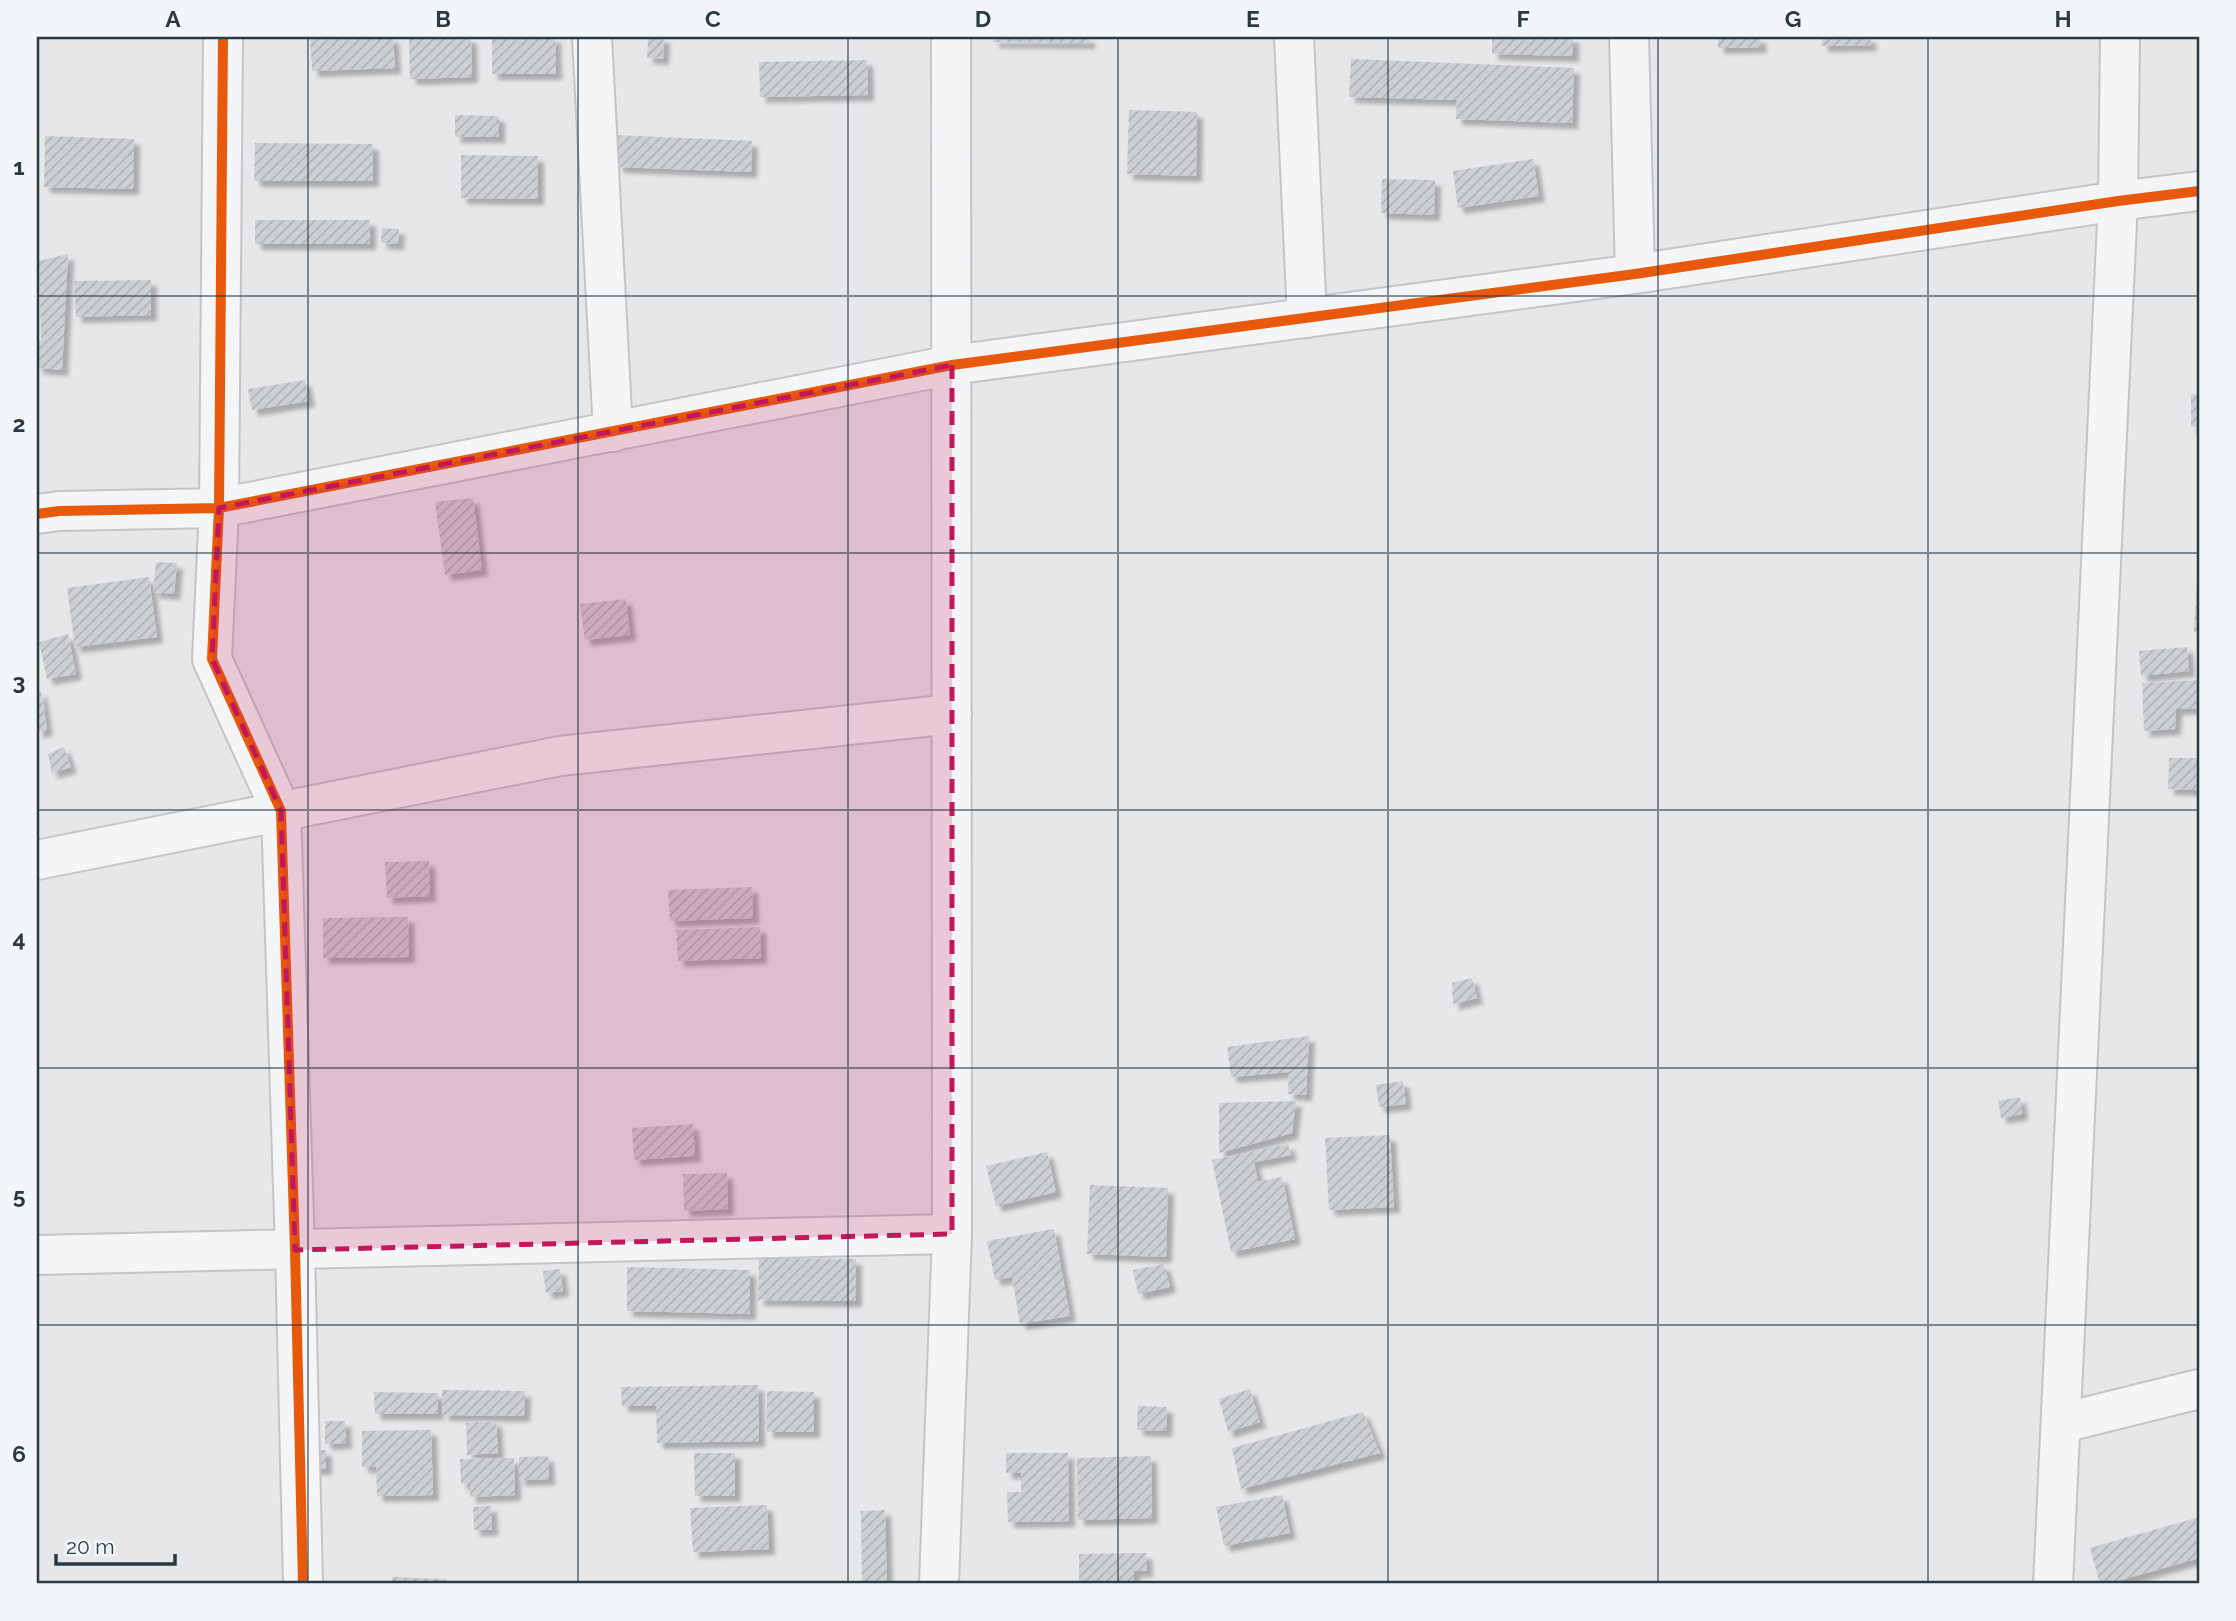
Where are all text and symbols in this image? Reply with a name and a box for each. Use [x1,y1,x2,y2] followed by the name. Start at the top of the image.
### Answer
[165,5,181,32] text: A
[435,5,451,32] text: B
[705,5,721,32] text: C
[975,5,991,32] text: D
[1246,5,1260,32] text: E
[1516,5,1530,32] text: F
[1785,5,1801,32] text: G
[2054,5,2072,32] text: H
[13,153,25,180] text: 1
[13,410,25,437] text: 2
[13,668,25,695] text: 3
[12,925,26,952] text: 4
[13,1182,26,1209] text: 5
[12,1440,26,1467] text: 6
[56,1523,175,1567] scale bar
[66,1534,114,1559] text: 20 m

